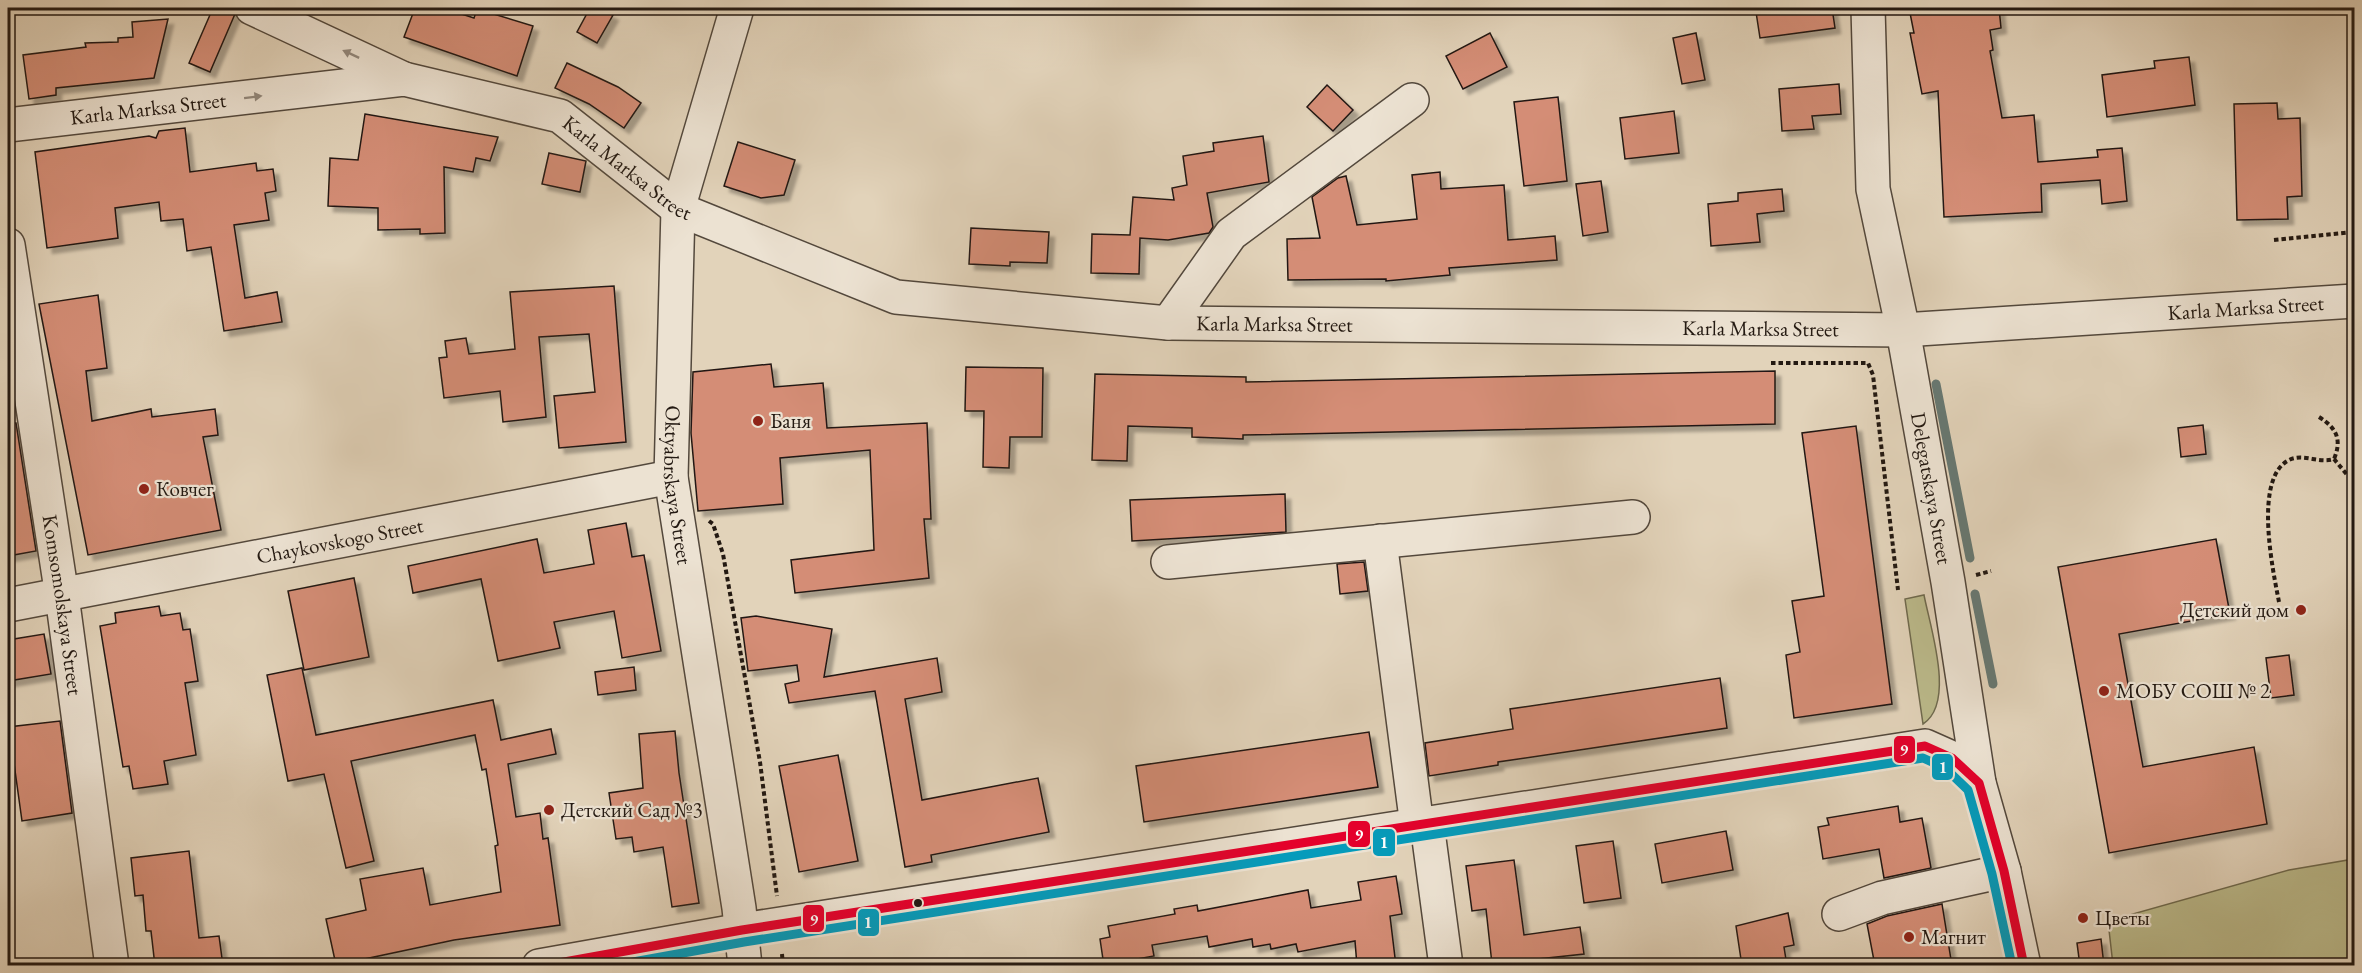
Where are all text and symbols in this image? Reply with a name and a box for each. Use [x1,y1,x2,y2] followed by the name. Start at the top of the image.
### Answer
[342,50,359,59] one-way arrow
[69,86,228,131] street label: Karla Marksa Street
[244,92,263,102] one-way arrow
[557,109,696,226] street label: Karla Marksa Street
[2167,289,2325,326] street label: Karla Marksa Street
[1196,309,1353,338] street label: Karla Marksa Street
[1682,314,1839,342] street label: Karla Marksa Street
[658,405,699,567] street label: Oktyabrskaya Street
[770,407,811,434] place label: Баня
[1905,410,1959,567] street label: Delegatskaya Street
[751,414,765,428] marker: Баня
[156,475,214,502] place label: Ковчег
[137,482,151,496] marker: Ковчег
[254,511,426,570] street label: Chaykovskogo Street
[37,513,89,697] street label: Komsomolskaya Street
[2180,596,2289,623] place label: Детский дом
[2294,603,2308,617] marker: Детский дом
[2116,677,2270,704] place label: МОБУ СОШ № 2
[2097,684,2111,698] marker: МОБУ СОШ № 2
[1893,735,1916,764] line badge: 9
[1900,739,1909,760] text: 9
[1931,753,1954,781] line badge: 1
[1939,757,1947,778] text: 1
[561,796,703,823] place label: Детский Сад №3
[542,803,556,817] marker: Детский Сад №3
[1347,820,1371,848] line badge: 9
[1355,824,1364,845] text: 9
[1372,828,1396,857] line badge: 1
[1380,832,1388,853] text: 1
[912,897,924,909] unlabelled marker
[802,904,825,933] line badge: 9
[2095,904,2150,931] place label: Цветы
[857,908,880,937] line badge: 1
[810,909,819,930] text: 9
[2076,911,2090,925] marker: Цветы
[864,912,872,933] text: 1
[1921,923,1986,950] place label: Магнит
[1902,930,1916,944] marker: Магнит

